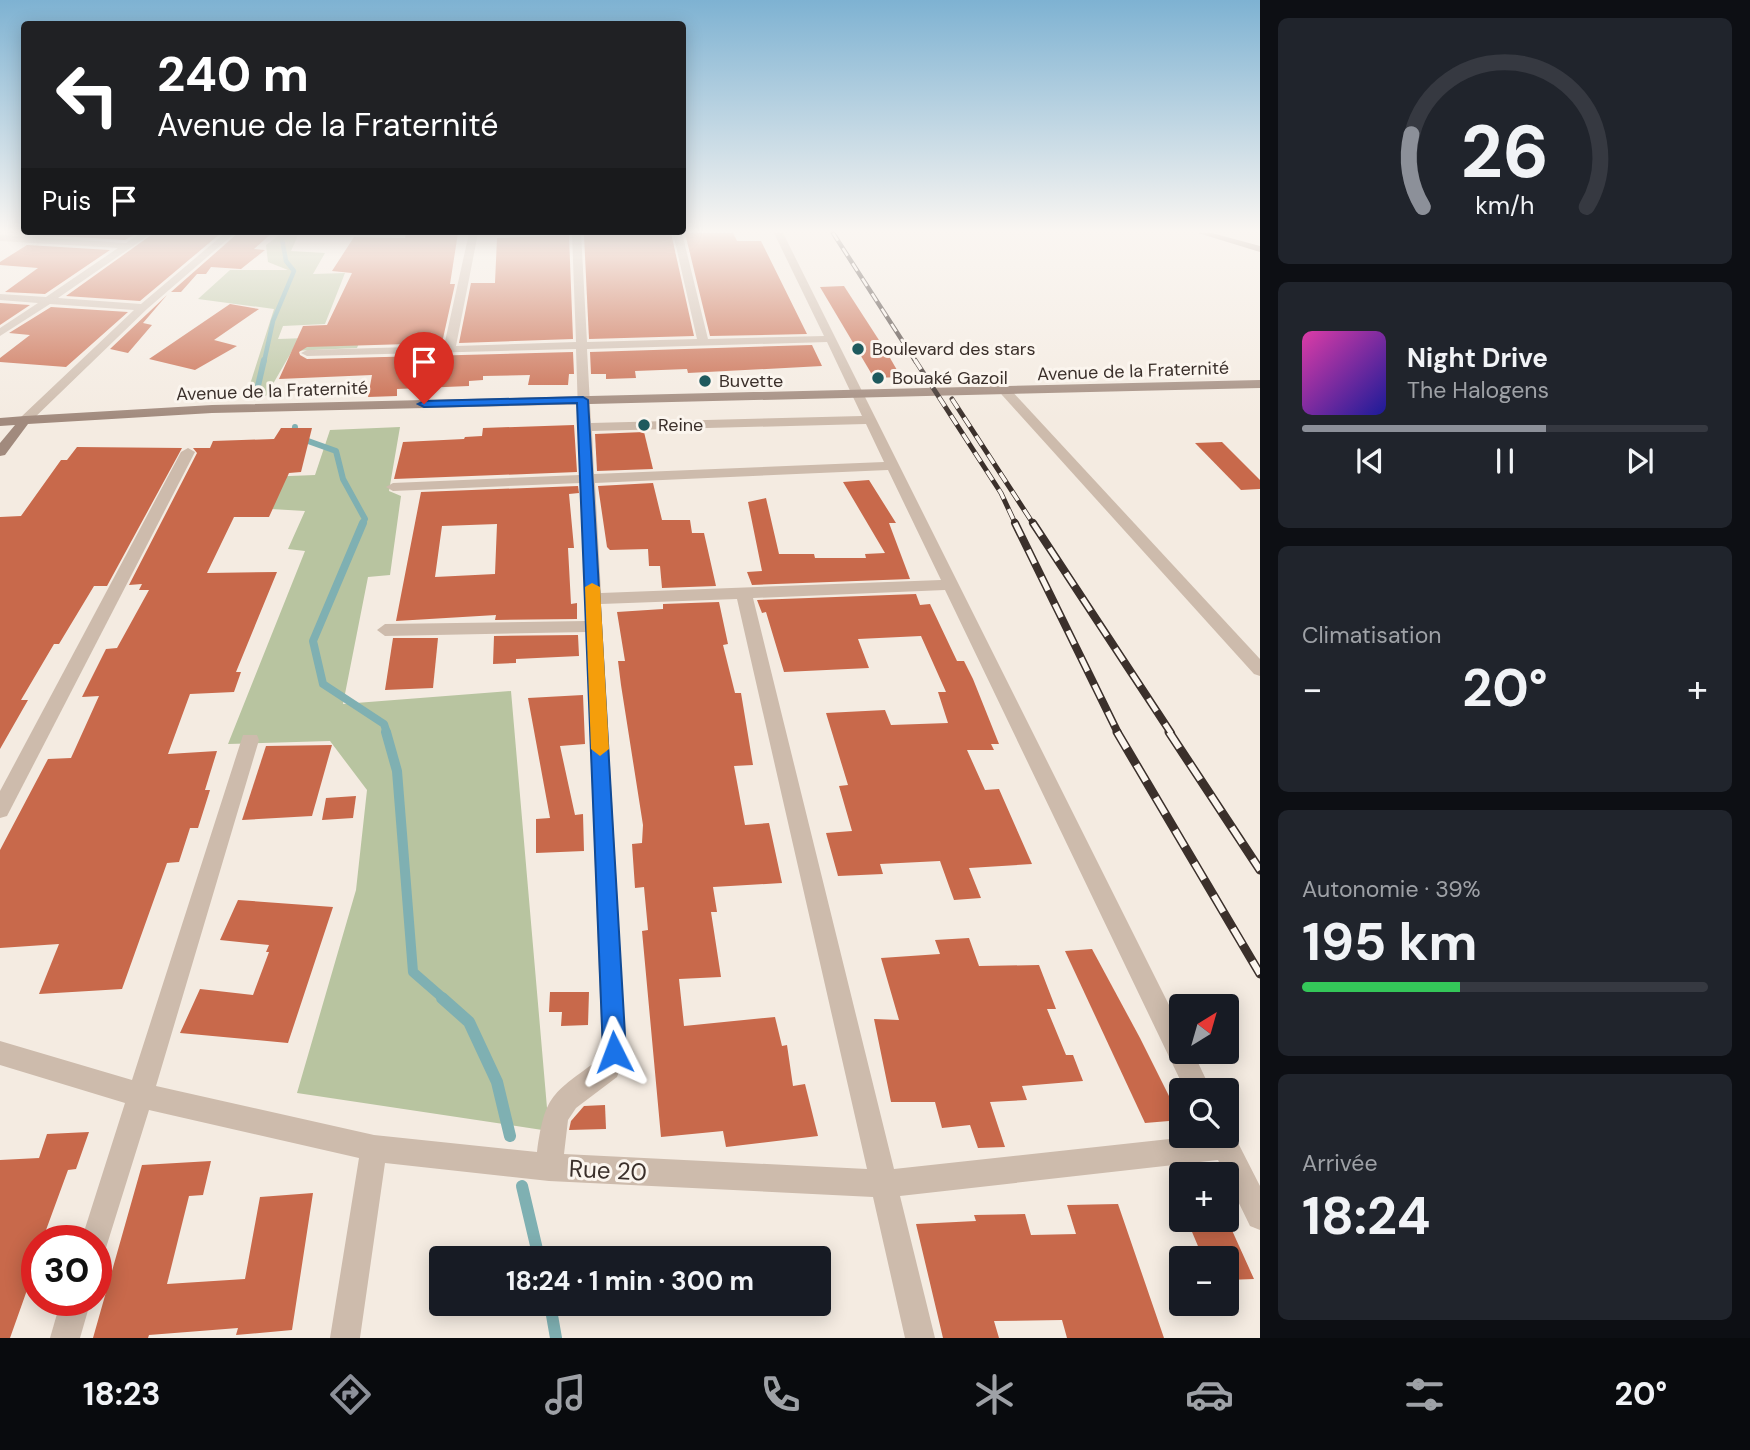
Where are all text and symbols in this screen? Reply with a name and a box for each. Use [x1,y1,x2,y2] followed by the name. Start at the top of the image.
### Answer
[157,42,309,106] text: 240 m
[42,49,133,140] icon: left
[157,104,498,146] text: Avenue de la Fraternité
[1461,105,1549,200] text: 26
[105,182,143,220] icon: arrive
[42,184,91,218] text: Puis
[1475,189,1535,222] text: km/h
[394,332,454,404] pin
[872,337,1035,361] place label: Boulevard des stars
[850,341,866,357] marker: Boulevard des stars
[1407,341,1548,375] text: Night Drive
[405,343,443,381] icon: arrive
[1037,356,1229,386] street label: Avenue de la Fraternité
[892,366,1008,390] place label: Bouaké Gazoil
[719,369,783,393] place label: Buvette
[870,370,886,386] marker: Bouaké Gazoil
[697,373,713,389] marker: Buvette
[1407,375,1549,405] text: The Halogens
[176,376,368,406] street label: Avenue de la Fraternité
[658,413,703,437] place label: Reine
[636,417,652,433] marker: Reine
[1351,442,1389,480] icon: previous
[1486,442,1524,480] icon: pause
[1621,442,1659,480] icon: next
[1302,620,1441,650] text: Climatisation
[1462,654,1548,722] text: 20°
[1302,664,1323,714] text: −
[1687,664,1708,714] text: +
[1302,874,1481,904] text: Autonomie · 39%
[1302,908,1478,976] text: 195 km
[1169,994,1239,1064] north arrow
[1169,994,1239,1316] map controls
[577,1015,651,1089] position arrow
[1169,1078,1239,1148] button: search
[1302,1148,1378,1178] text: Arrivée
[568,1152,648,1188] street label: Rue 20
[1169,1162,1239,1232] button: +
[1302,1182,1431,1250] text: 18:24
[21,1225,112,1316] speed limit sign: 30
[1169,1246,1239,1316] button: −
[506,1264,754,1298] text: 18:24 · 1 min · 300 m
[326,1370,375,1419] icon: directions
[541,1370,590,1419] icon: music
[756,1370,805,1419] icon: phone
[970,1370,1019,1419] icon: climate
[1185,1370,1234,1419] icon: car
[1400,1370,1449,1419] icon: filters
[83,1373,161,1415] text: 18:23
[1615,1373,1667,1415] text: 20°

